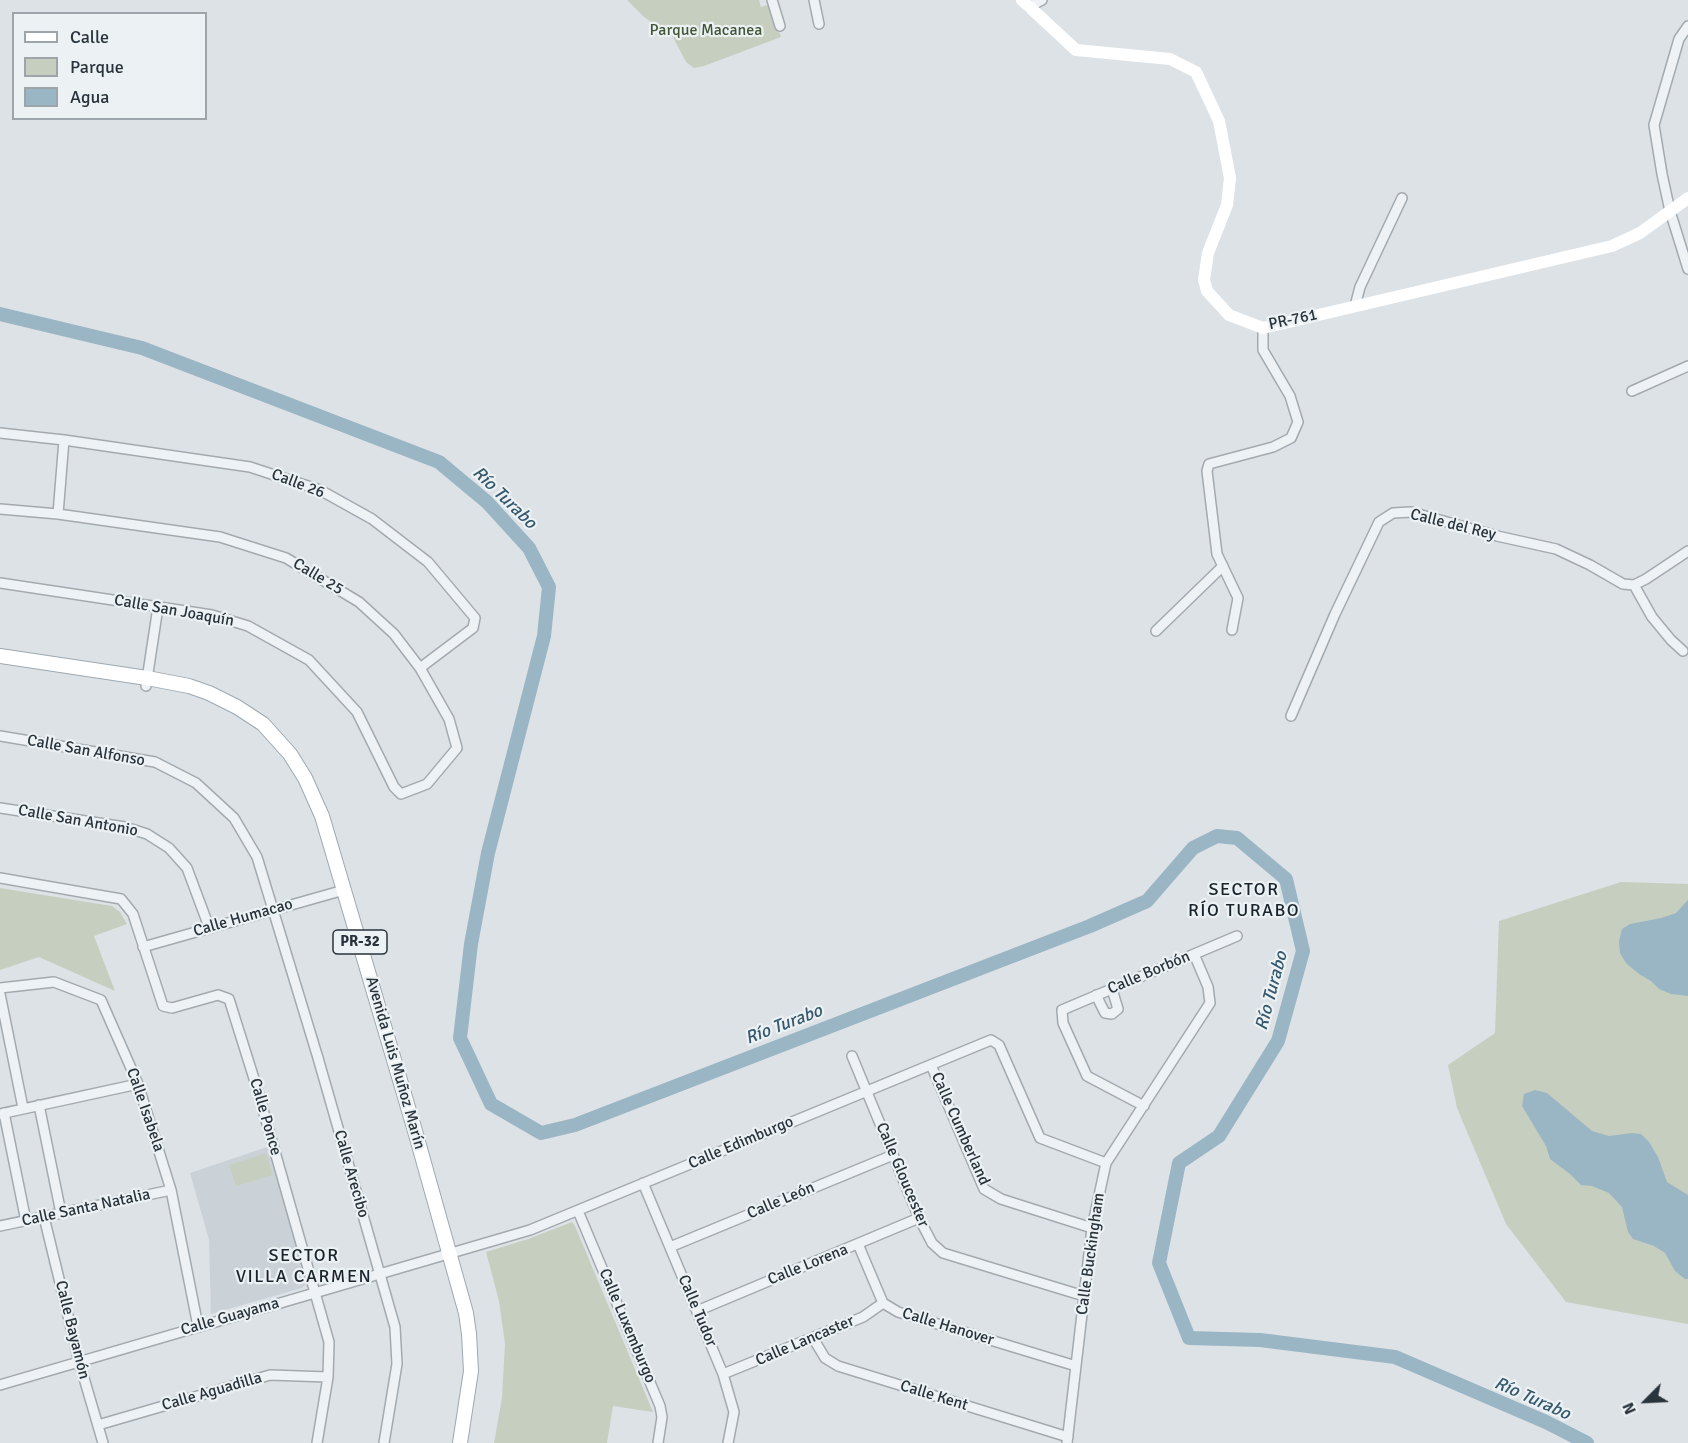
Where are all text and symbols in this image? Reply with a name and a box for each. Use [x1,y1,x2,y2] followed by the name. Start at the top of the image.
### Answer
[12,12,207,120] legend
[650,21,762,41] park label: Parque Macanea
[70,26,109,48] text: Calle
[70,56,124,78] text: Parque
[70,86,109,108] text: Agua
[1267,305,1319,335] street label: PR-761
[467,462,541,534] water label: Río Turabo
[269,465,327,503] street label: Calle 26
[1408,505,1498,545] street label: Calle del Rey
[289,554,347,600] street label: Calle 25
[113,591,235,631] street label: Calle San Joaquín
[26,731,146,771] street label: Calle San Alfonso
[17,801,139,841] street label: Calle San Antonio
[1188,879,1300,922] district label: SECTOR RÍO TURABO
[191,895,295,941] street label: Calle Humacao
[333,930,387,954] road number: PR-32
[1105,947,1193,999] street label: Calle Borbón
[1251,949,1293,1033] water label: Río Turabo
[361,974,429,1152] street label: Avenida Luis Muñoz Marín
[742,1000,826,1050] water label: Río Turabo
[122,1066,168,1154] street label: Calle Isabela
[926,1070,994,1188] street label: Calle Cumberland
[245,1076,285,1158] street label: Calle Ponce
[686,1112,796,1174] street label: Calle Edimburgo
[871,1120,933,1230] street label: Calle Gloucester
[329,1128,373,1220] street label: Calle Arecibo
[744,1178,818,1224] street label: Calle León
[20,1185,152,1231] street label: Calle Santa Natalia
[1073,1192,1109,1316] street label: Calle Buckingham
[765,1240,851,1290] street label: Calle Lorena
[236,1245,372,1288] district label: SECTOR VILLA CARMEN
[594,1266,660,1386] street label: Calle Luxemburgo
[673,1272,721,1350] street label: Calle Tudor
[50,1279,94,1381] street label: Calle Bayamón
[179,1294,281,1340] street label: Calle Guayama
[900,1304,996,1350] street label: Calle Hanover
[753,1312,857,1370] street label: Calle Lancaster
[160,1369,264,1415] street label: Calle Aguadilla
[1616,1371,1676,1431] north arrow
[1491,1373,1573,1425] water label: Río Turabo
[898,1377,970,1415] street label: Calle Kent
[1618,1399,1641,1417] text: N

